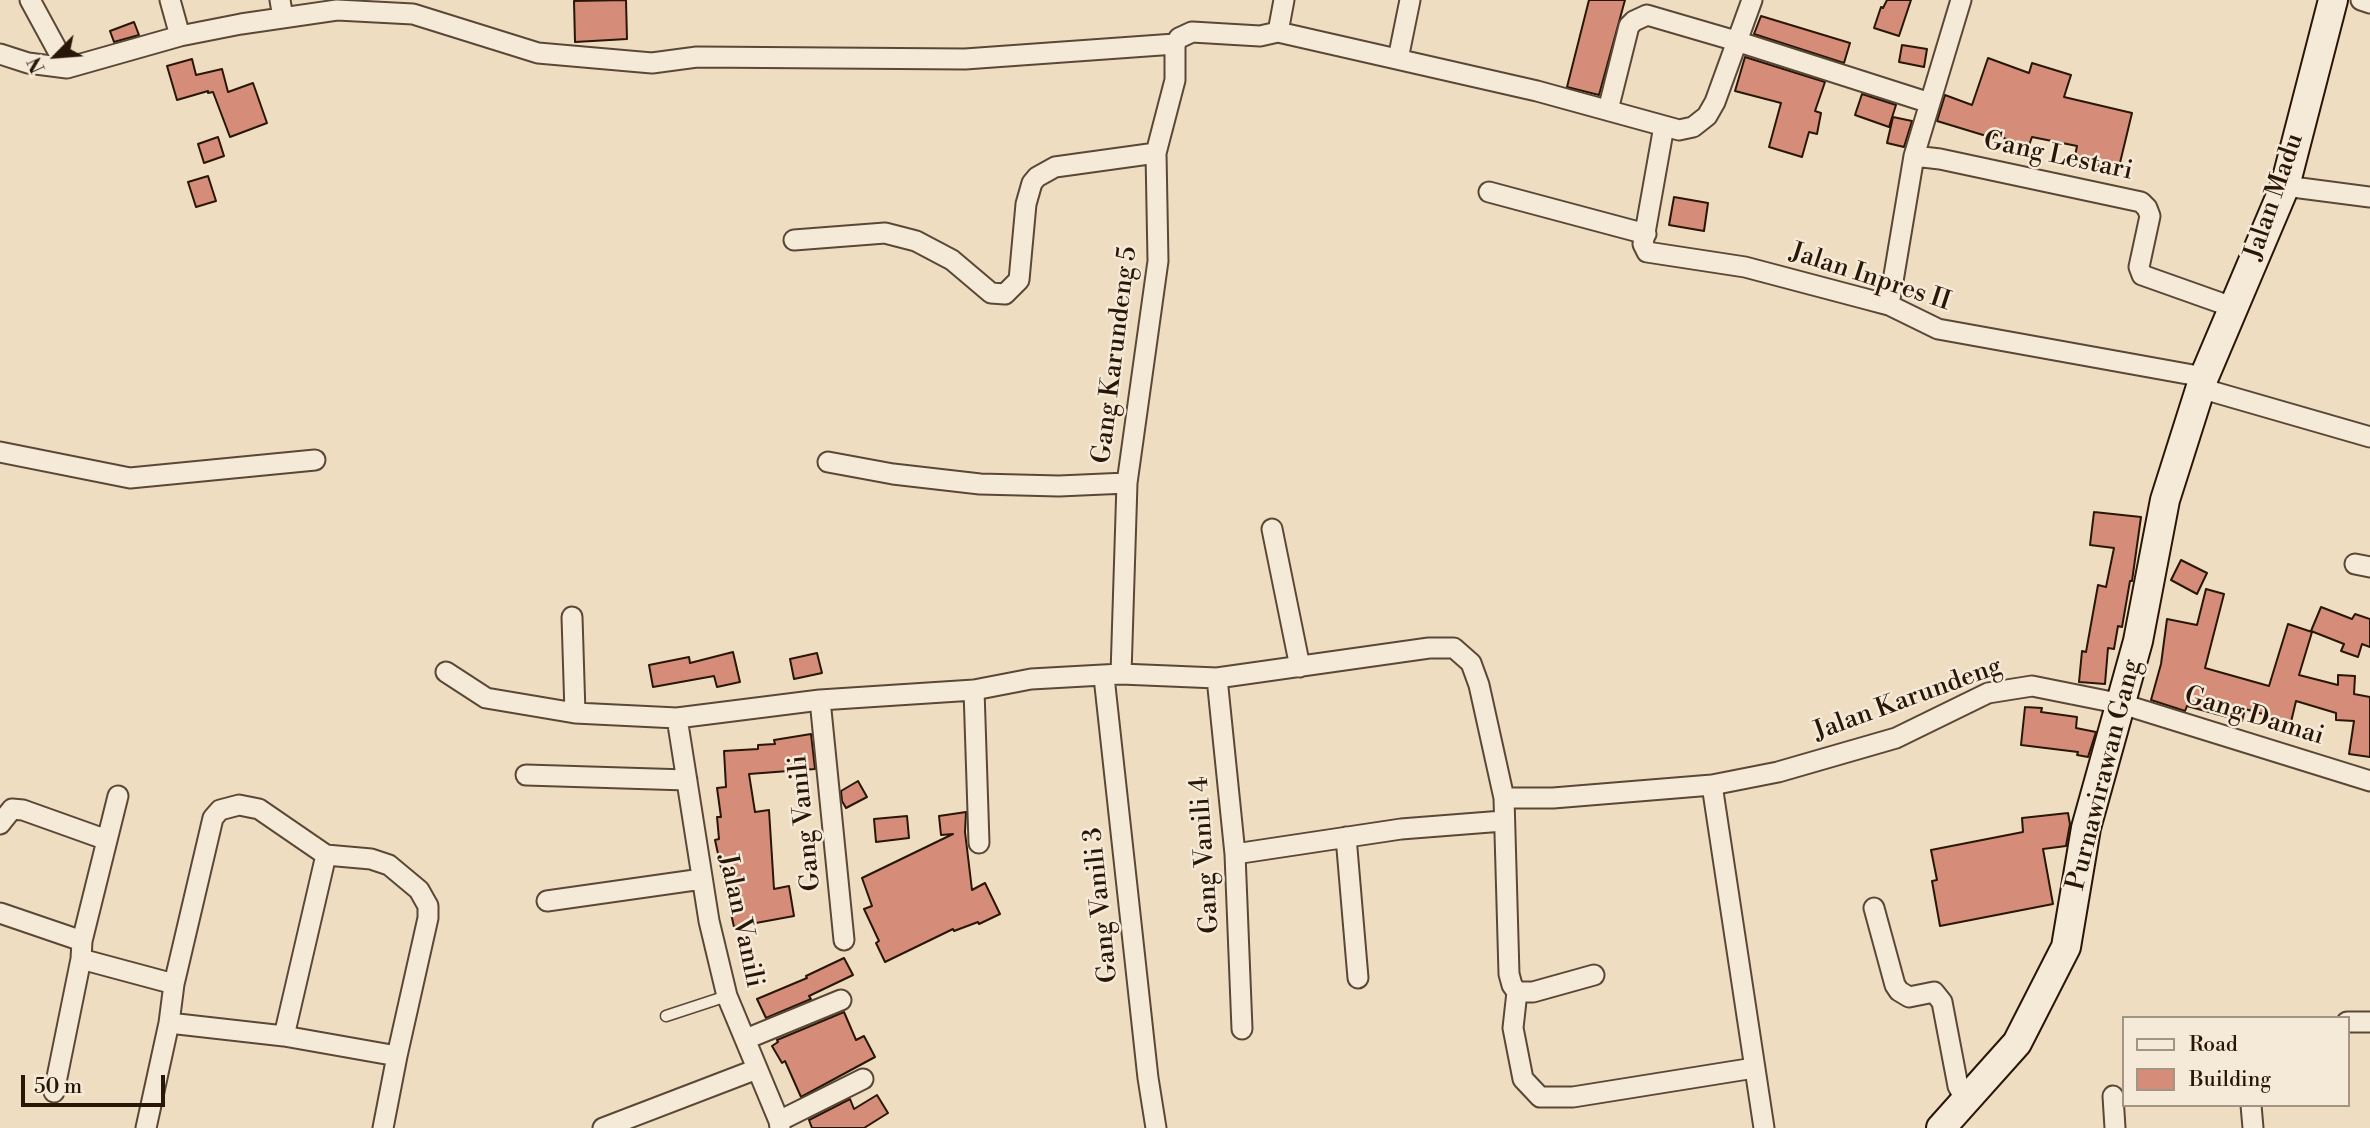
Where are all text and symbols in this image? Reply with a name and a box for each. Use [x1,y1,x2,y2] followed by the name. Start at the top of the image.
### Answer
[21,21,91,91] north arrow
[23,53,51,77] text: N
[1981,126,2135,188] street label: Gang Lestari
[2239,130,2311,264] street label: Jalan Madu
[1786,237,1954,319] street label: Jalan Inpres II
[1087,245,1145,465] street label: Gang Karundeng 5
[1810,651,2006,749] street label: Jalan Karundeng
[2061,656,2149,894] street label: Purnawirawan Gang
[2180,681,2328,753] street label: Gang Damai
[783,753,829,893] street label: Gang Vanili
[1185,775,1227,935] street label: Gang Vanili 4
[1078,826,1126,984] street label: Gang Vanili 3
[711,851,769,991] street label: Jalan Vanili
[2122,1016,2349,1107] legend
[2189,1032,2238,1058] text: Road
[24,1062,168,1106] scale bar
[2189,1067,2271,1093] text: Building
[34,1074,82,1100] text: 50 m

